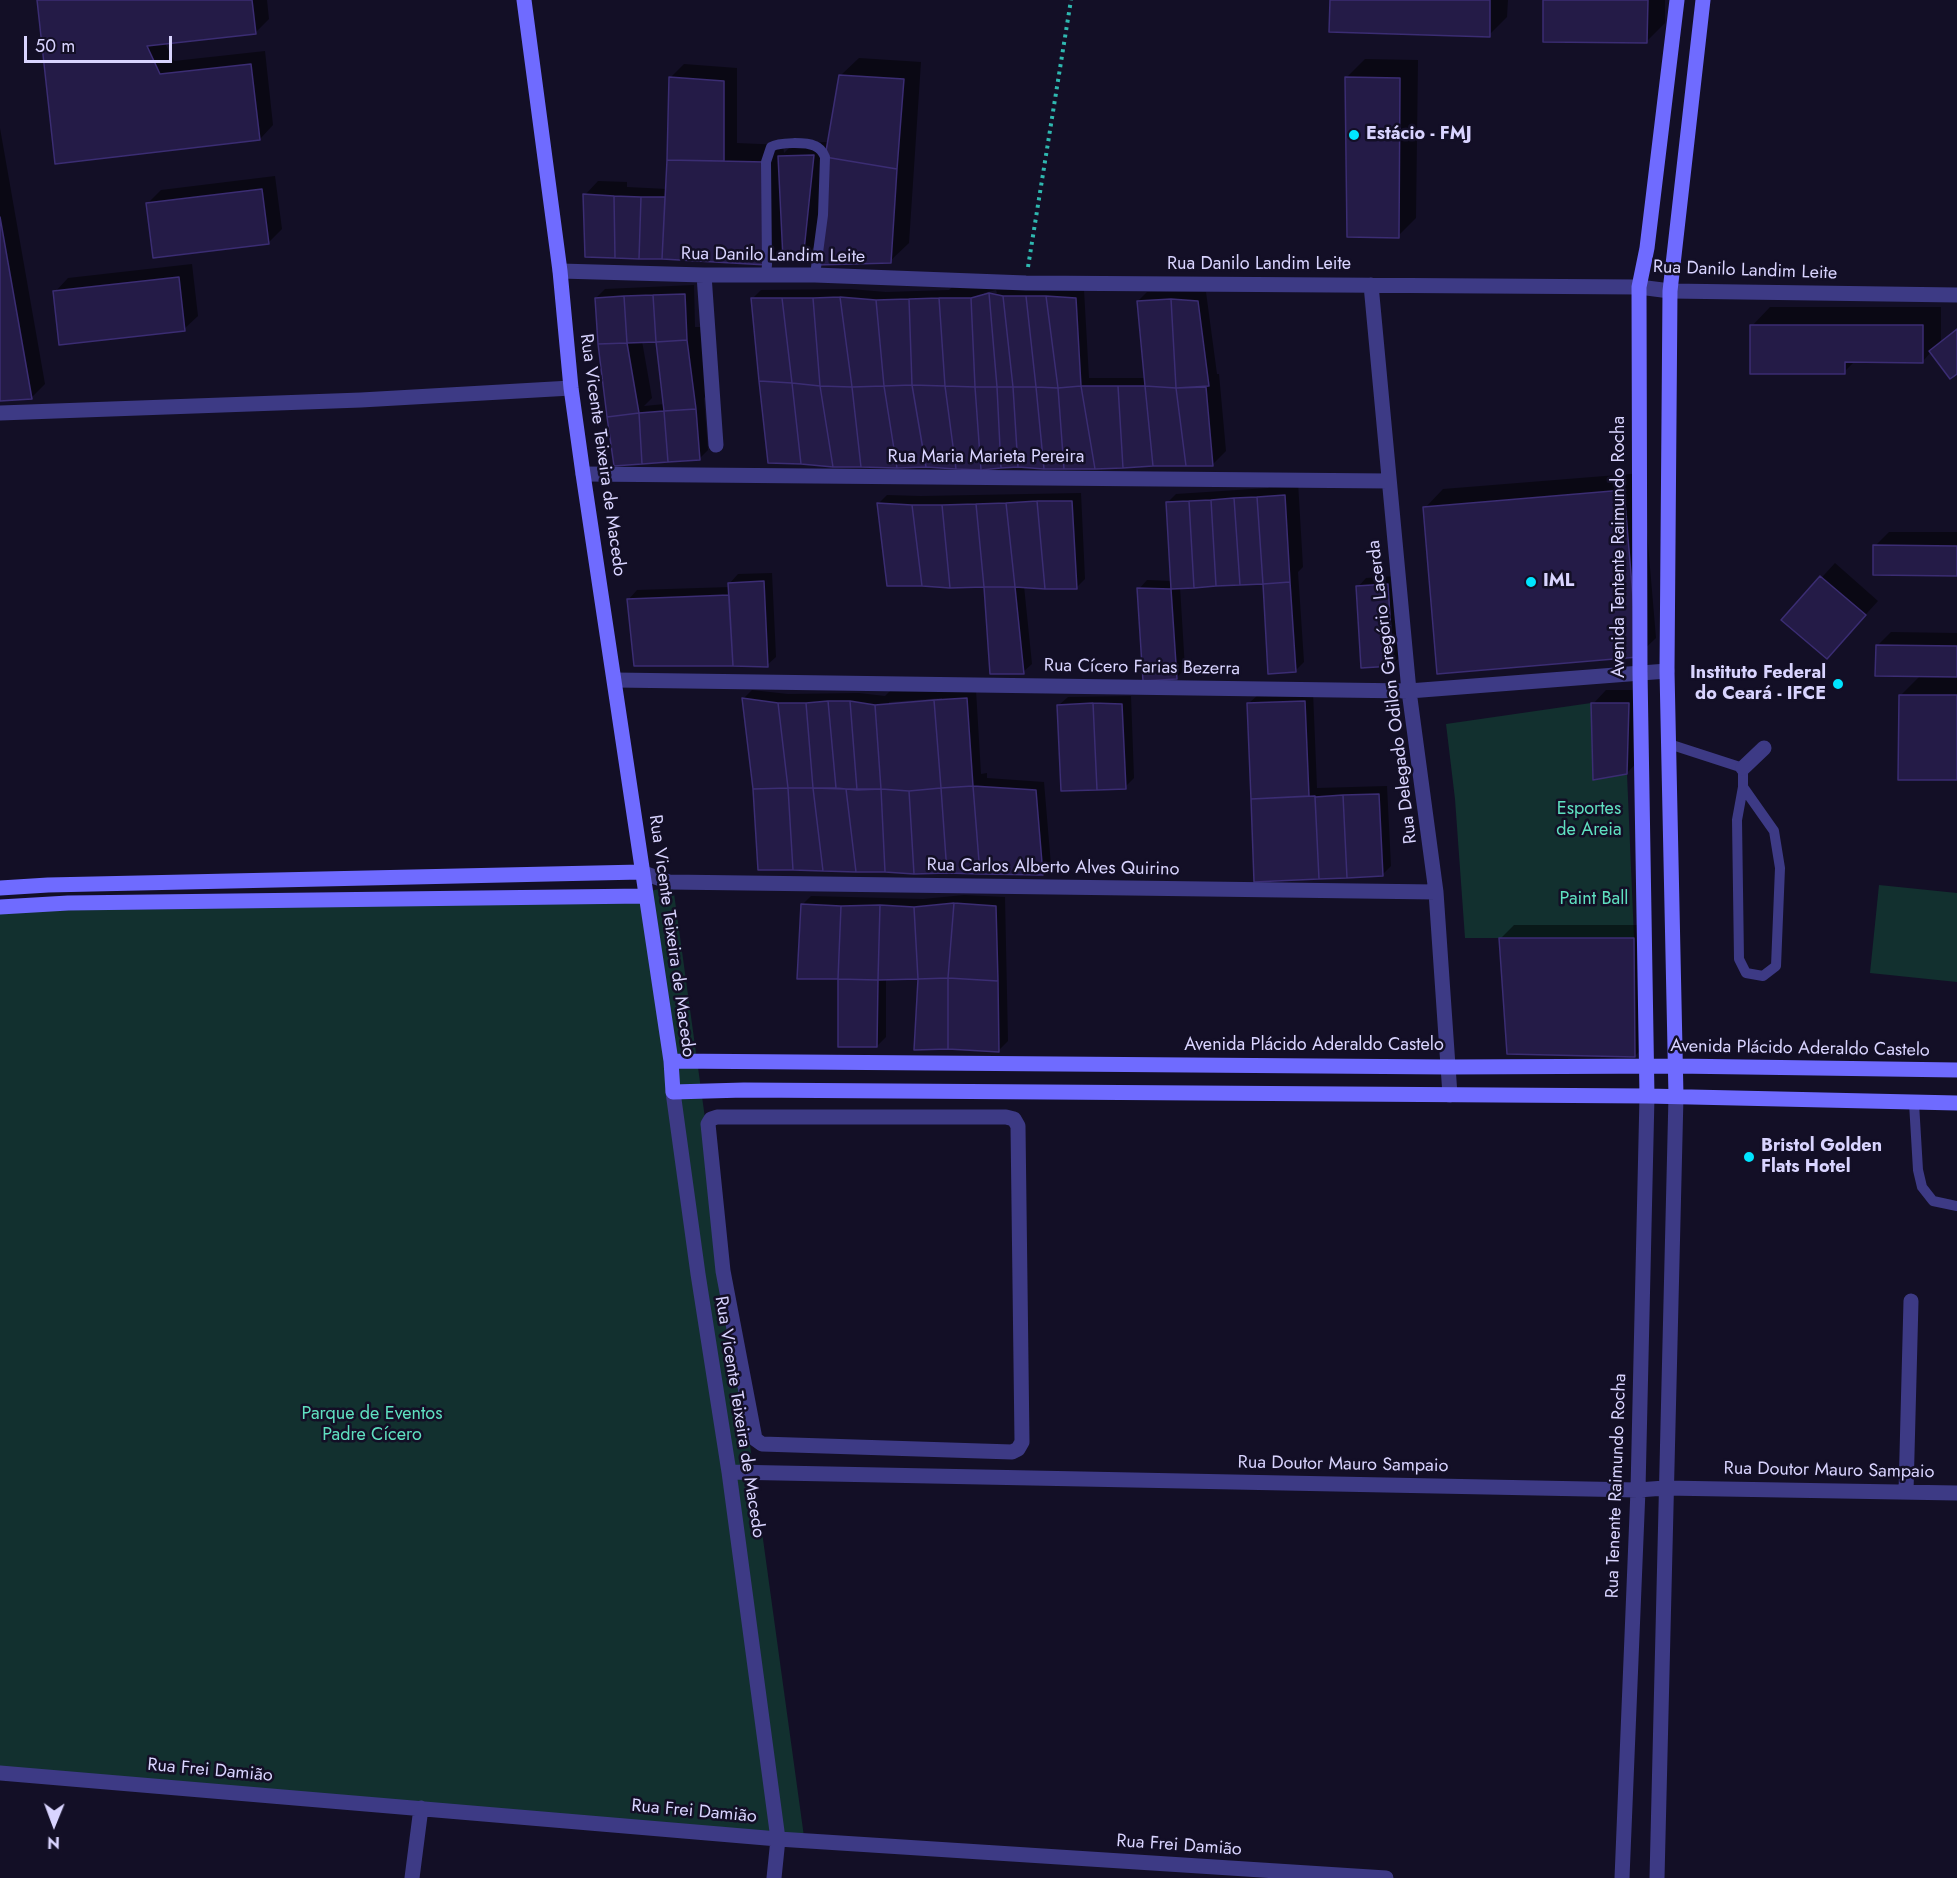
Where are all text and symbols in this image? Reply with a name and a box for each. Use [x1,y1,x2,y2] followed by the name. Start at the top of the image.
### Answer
[27,24,176,62] scale bar
[35,33,75,59] text: 50 m
[1366,124,1472,146] place label: Estácio - FMJ
[1347,128,1361,142] marker: Estácio - FMJ
[681,244,865,268] street label: Rua Danilo Landim Leite
[1167,254,1351,276] street label: Rua Danilo Landim Leite
[1653,257,1837,285] street label: Rua Danilo Landim Leite
[574,332,630,578] street label: Rua Vicente Teixeira de Macedo
[1609,416,1631,678] street label: Avenida Tentente Raimundo Rocha
[888,447,1084,469] street label: Rua Maria Marieta Pereira
[1364,539,1422,845] street label: Rua Delegado Odilon Gregório Lacerda
[1543,571,1574,593] place label: IML
[1524,575,1538,589] marker: IML
[1044,655,1240,681] street label: Rua Cícero Farias Bezerra
[1690,663,1826,706] place label: Instituto Federal do Ceará - IFCE
[1831,677,1845,691] marker: Instituto Federal do Ceará - IFCE
[1556,799,1622,842] park label: Esportes de Areia
[643,813,699,1059] street label: Rua Vicente Teixeira de Macedo
[926,855,1180,881] street label: Rua Carlos Alberto Alves Quirino
[1560,889,1628,911] park label: Paint Ball
[1184,1035,1444,1057] street label: Avenida Plácido Aderaldo Castelo
[1670,1036,1930,1062] street label: Avenida Plácido Aderaldo Castelo
[1761,1136,1882,1178] place label: Bristol Golden Flats Hotel
[1742,1150,1756,1164] marker: Bristol Golden Flats Hotel
[709,1295,769,1539] street label: Rua Vicente Teixeira de Macedo
[1602,1373,1632,1599] street label: Rua Tenente Raimundo Rocha
[302,1404,442,1446] park label: Parque de Eventos Padre Cícero
[1238,1452,1448,1478] street label: Rua Doutor Mauro Sampaio
[1724,1458,1934,1484] street label: Rua Doutor Mauro Sampaio
[146,1755,274,1787] street label: Rua Frei Damião
[24,1794,84,1854] north arrow
[630,1796,758,1828] street label: Rua Frei Damião
[47,1831,60,1854] text: N
[1116,1831,1242,1861] street label: Rua Frei Damião

